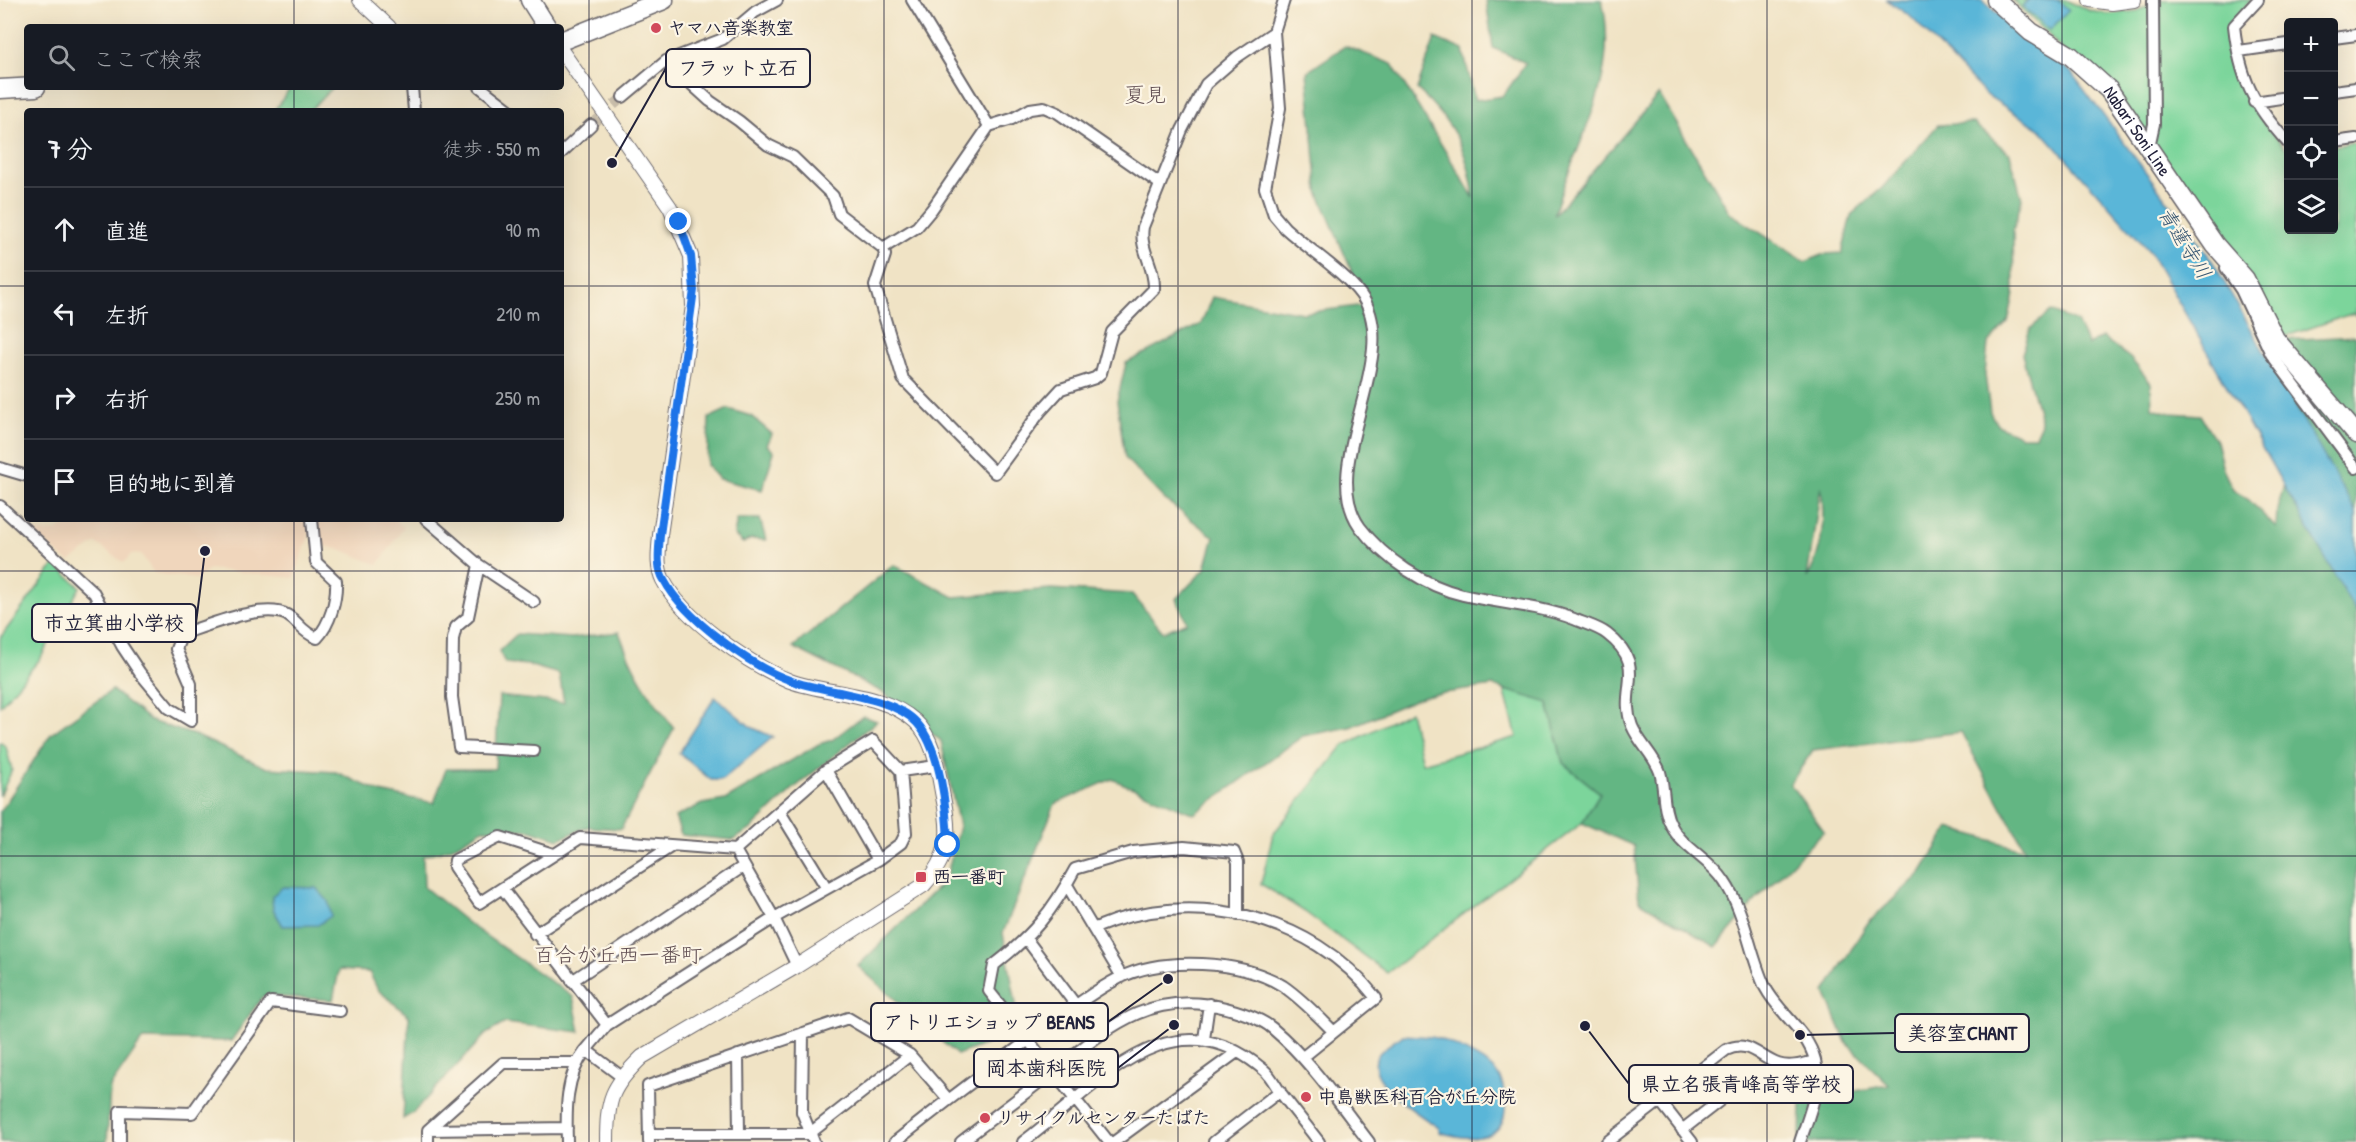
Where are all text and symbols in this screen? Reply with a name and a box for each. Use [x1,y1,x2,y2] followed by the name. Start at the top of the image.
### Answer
[668,15,794,40] place label: ヤマハ音楽教室
[2284,18,2338,234] map controls
[2284,18,2338,72] button: +
[649,21,663,35] marker: ヤマハ音楽教室
[24,24,564,90] search box
[45,41,78,74] icon: search
[93,44,203,74] text: ここで検索
[666,49,810,87] callout: フラット立石
[678,54,798,81] text: フラット立石
[2284,72,2338,126] button: −
[1124,80,1166,109] district label: 夏見
[2098,81,2177,181] street label: Nabari Soni Line
[2284,126,2338,180] button: locate
[48,131,93,166] text: 7 分
[443,135,540,162] text: 徒歩 · 550 m
[2284,180,2338,234] button: layers
[2153,202,2218,284] water label: 青蓮寺川
[665,208,691,234] route end
[48,213,81,246] icon: ahead
[105,216,149,246] text: 直進
[506,216,540,243] text: 90 m
[48,297,81,330] icon: left
[105,300,149,330] text: 左折
[496,300,540,327] text: 210 m
[48,381,81,414] icon: right
[105,384,149,414] text: 右折
[495,384,540,411] text: 250 m
[48,465,81,498] icon: arrive
[105,468,237,498] text: 目的地に到着
[32,604,196,642] callout: 市立箕曲小学校
[44,609,184,636] text: 市立箕曲小学校
[934,831,960,857] route start
[933,864,1005,889] place label: 西一番町
[914,870,928,884] marker: 西一番町
[534,940,702,969] district label: 百合が丘西一番町
[871,1003,1108,1041] callout: アトリエショップ BEANS
[883,1008,1096,1035] text: アトリエショップ BEANS
[1895,1014,2029,1052] callout: 美容室CHANT
[1907,1019,2018,1046] text: 美容室CHANT
[974,1049,1118,1087] callout: 岡本歯科医院
[986,1054,1106,1081] text: 岡本歯科医院
[1629,1065,1853,1103] callout: 県立名張青峰高等学校
[1641,1070,1841,1097] text: 県立名張青峰高等学校
[1318,1084,1516,1109] place label: 中島獣医科百合が丘分院
[1299,1090,1313,1104] marker: 中島獣医科百合が丘分院
[997,1105,1210,1130] place label: リサイクルセンターたばた
[978,1111,992,1125] marker: リサイクルセンターたばた

